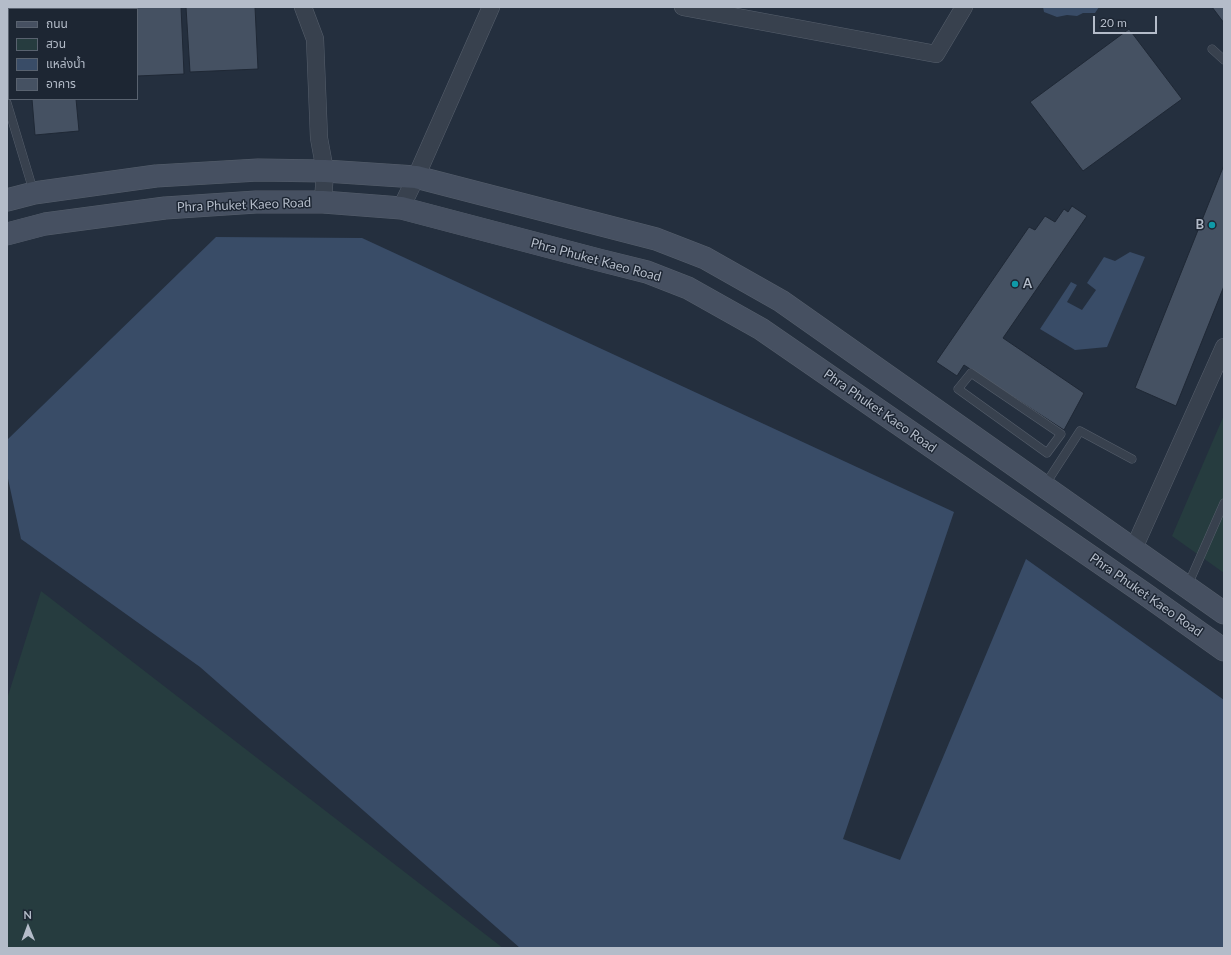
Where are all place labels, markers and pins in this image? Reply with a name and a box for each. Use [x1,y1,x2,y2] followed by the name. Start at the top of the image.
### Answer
[1195,217,1204,233] place label: B
[1207,220,1217,230] marker: B
[1023,276,1032,292] place label: A
[1010,279,1020,289] marker: A

